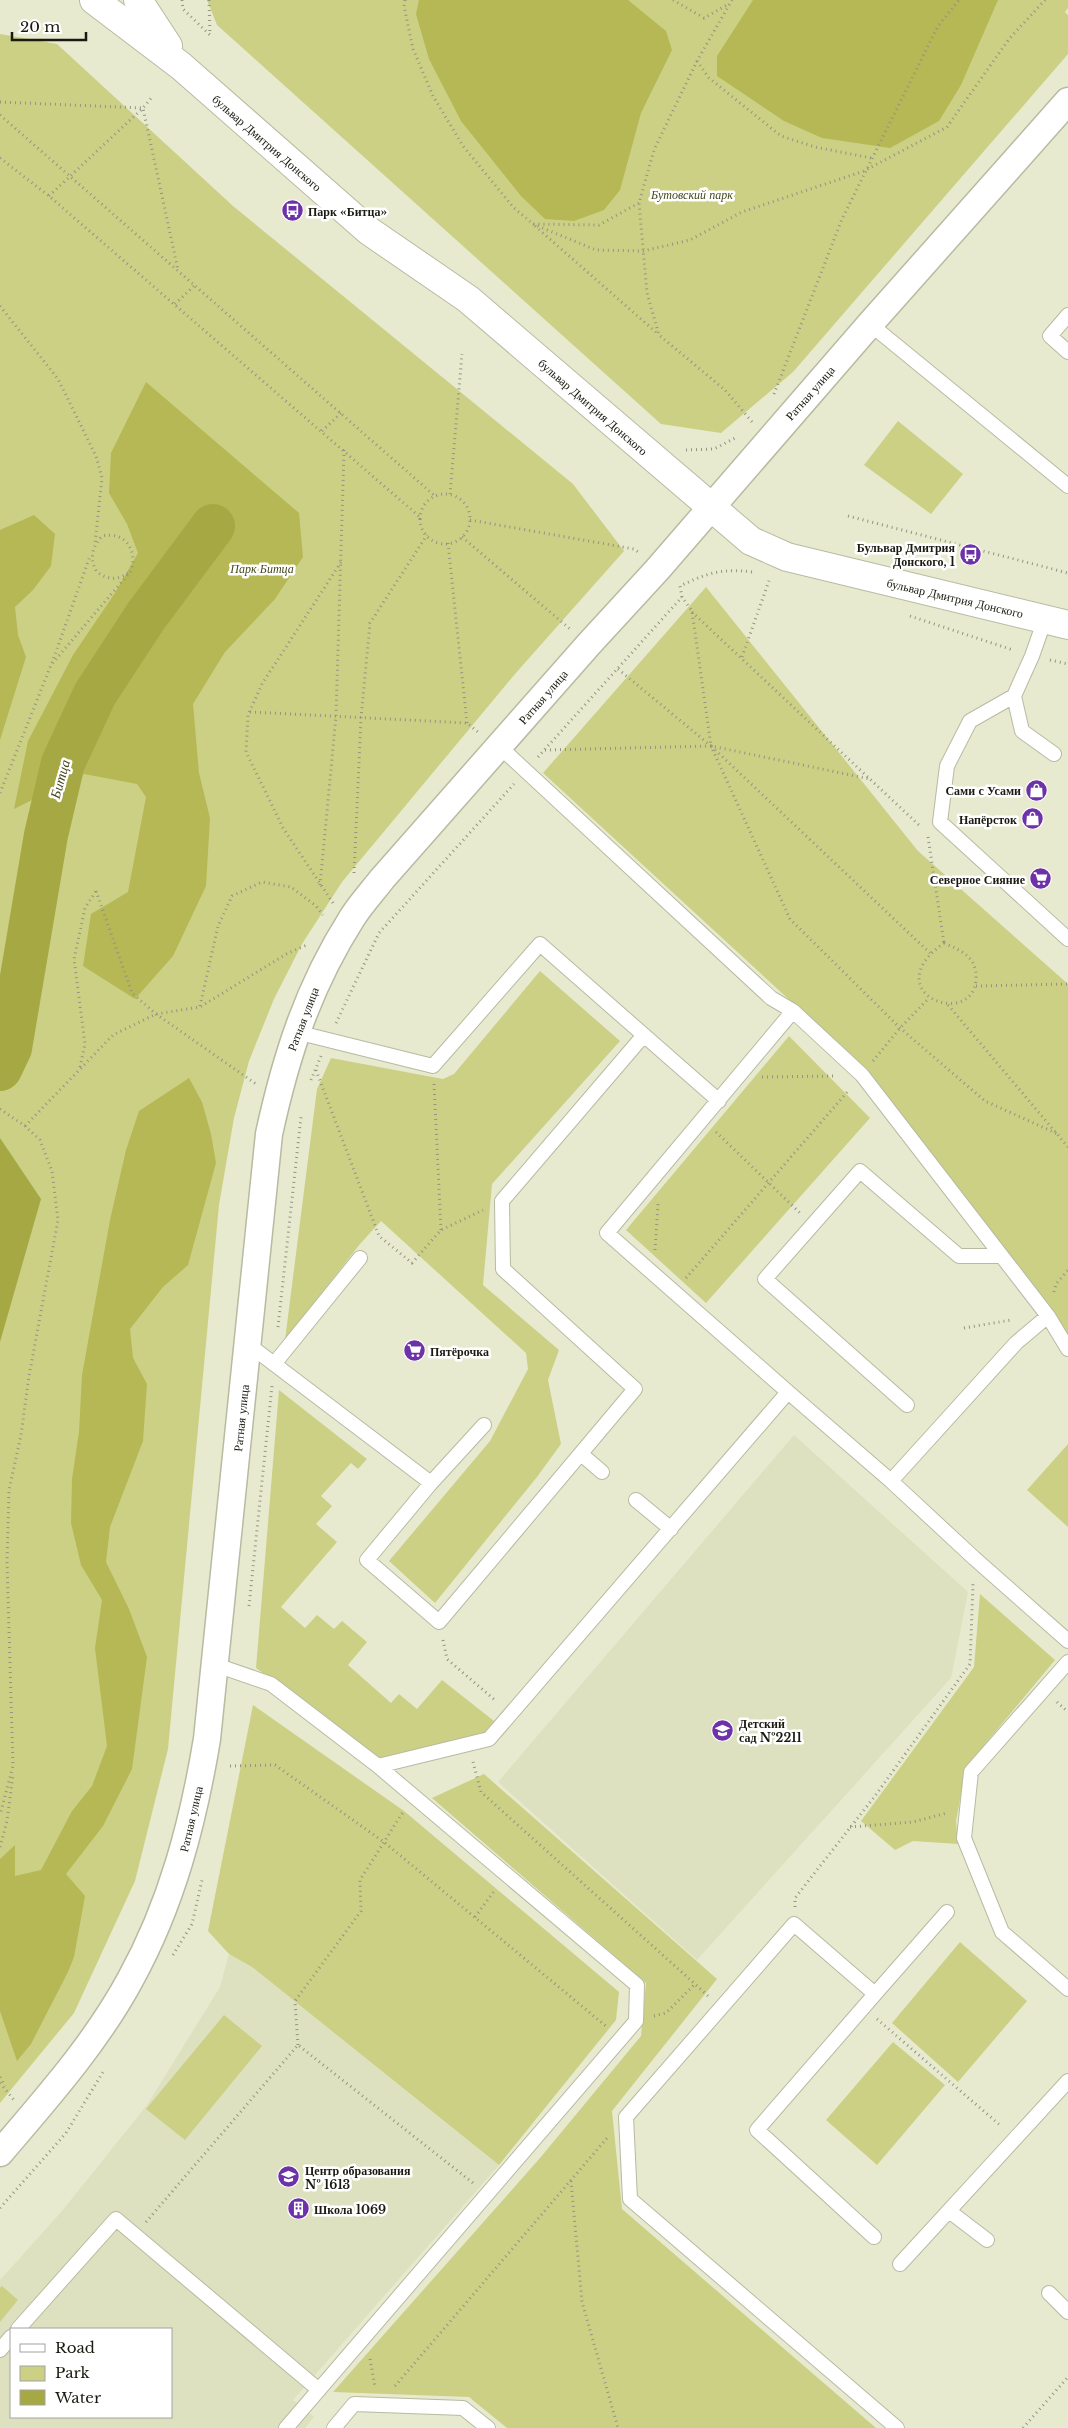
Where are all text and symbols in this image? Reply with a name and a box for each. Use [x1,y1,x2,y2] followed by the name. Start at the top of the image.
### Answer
[12,10,86,42] scale bar
[20,17,60,36] text: 20 m
[209,92,325,194] street label: бульвар Дмитрия Донского
[650,187,733,202] park label: Бутовский парк
[280,199,304,223] bus stop icon: Парк «Битца»
[308,204,387,219] place label: Парк «Битца»
[535,356,651,458] street label: бульвар Дмитрия Донского
[782,362,838,423] street label: Ратная улица
[857,540,955,569] place label: Бульвар Дмитрия Донского, 1
[959,542,983,566] bus stop icon: Бульвар Дмитрия Донского, 1
[229,561,294,576] park label: Парк Битца
[885,575,1025,621] street label: бульвар Дмитрия Донского
[515,666,571,727] street label: Ратная улица
[46,758,74,801] water label: Битца
[1025,778,1049,802] shop icon: Сами с Усами
[945,783,1021,798] place label: Сами с Усами
[1021,807,1045,831] shop icon: Напёрсток
[959,812,1017,827] place label: Напёрсток
[1029,867,1053,891] supermarket icon: Северное Сияние
[930,872,1026,887] place label: Северное Сияние
[284,984,322,1053] street label: Ратная улица
[402,1339,426,1363] supermarket icon: Пятёрочка
[430,1344,489,1359] place label: Пятёрочка
[230,1383,252,1452] street label: Ратная улица
[739,1716,802,1745] place label: Детский сад №2211
[711,1718,735,1742] school or university icon: Детский сад №2211
[176,1784,206,1853] street label: Ратная улица
[305,2163,411,2192] place label: Центр образования № 1613
[277,2165,301,2189] school or university icon: Центр образования № 1613
[286,2197,310,2221] building icon: Школа 1069
[314,2202,386,2217] place label: Школа 1069
[10,2328,172,2418] legend
[55,2338,95,2357] text: Road
[55,2363,91,2382] text: Park
[54,2388,102,2407] text: Water

